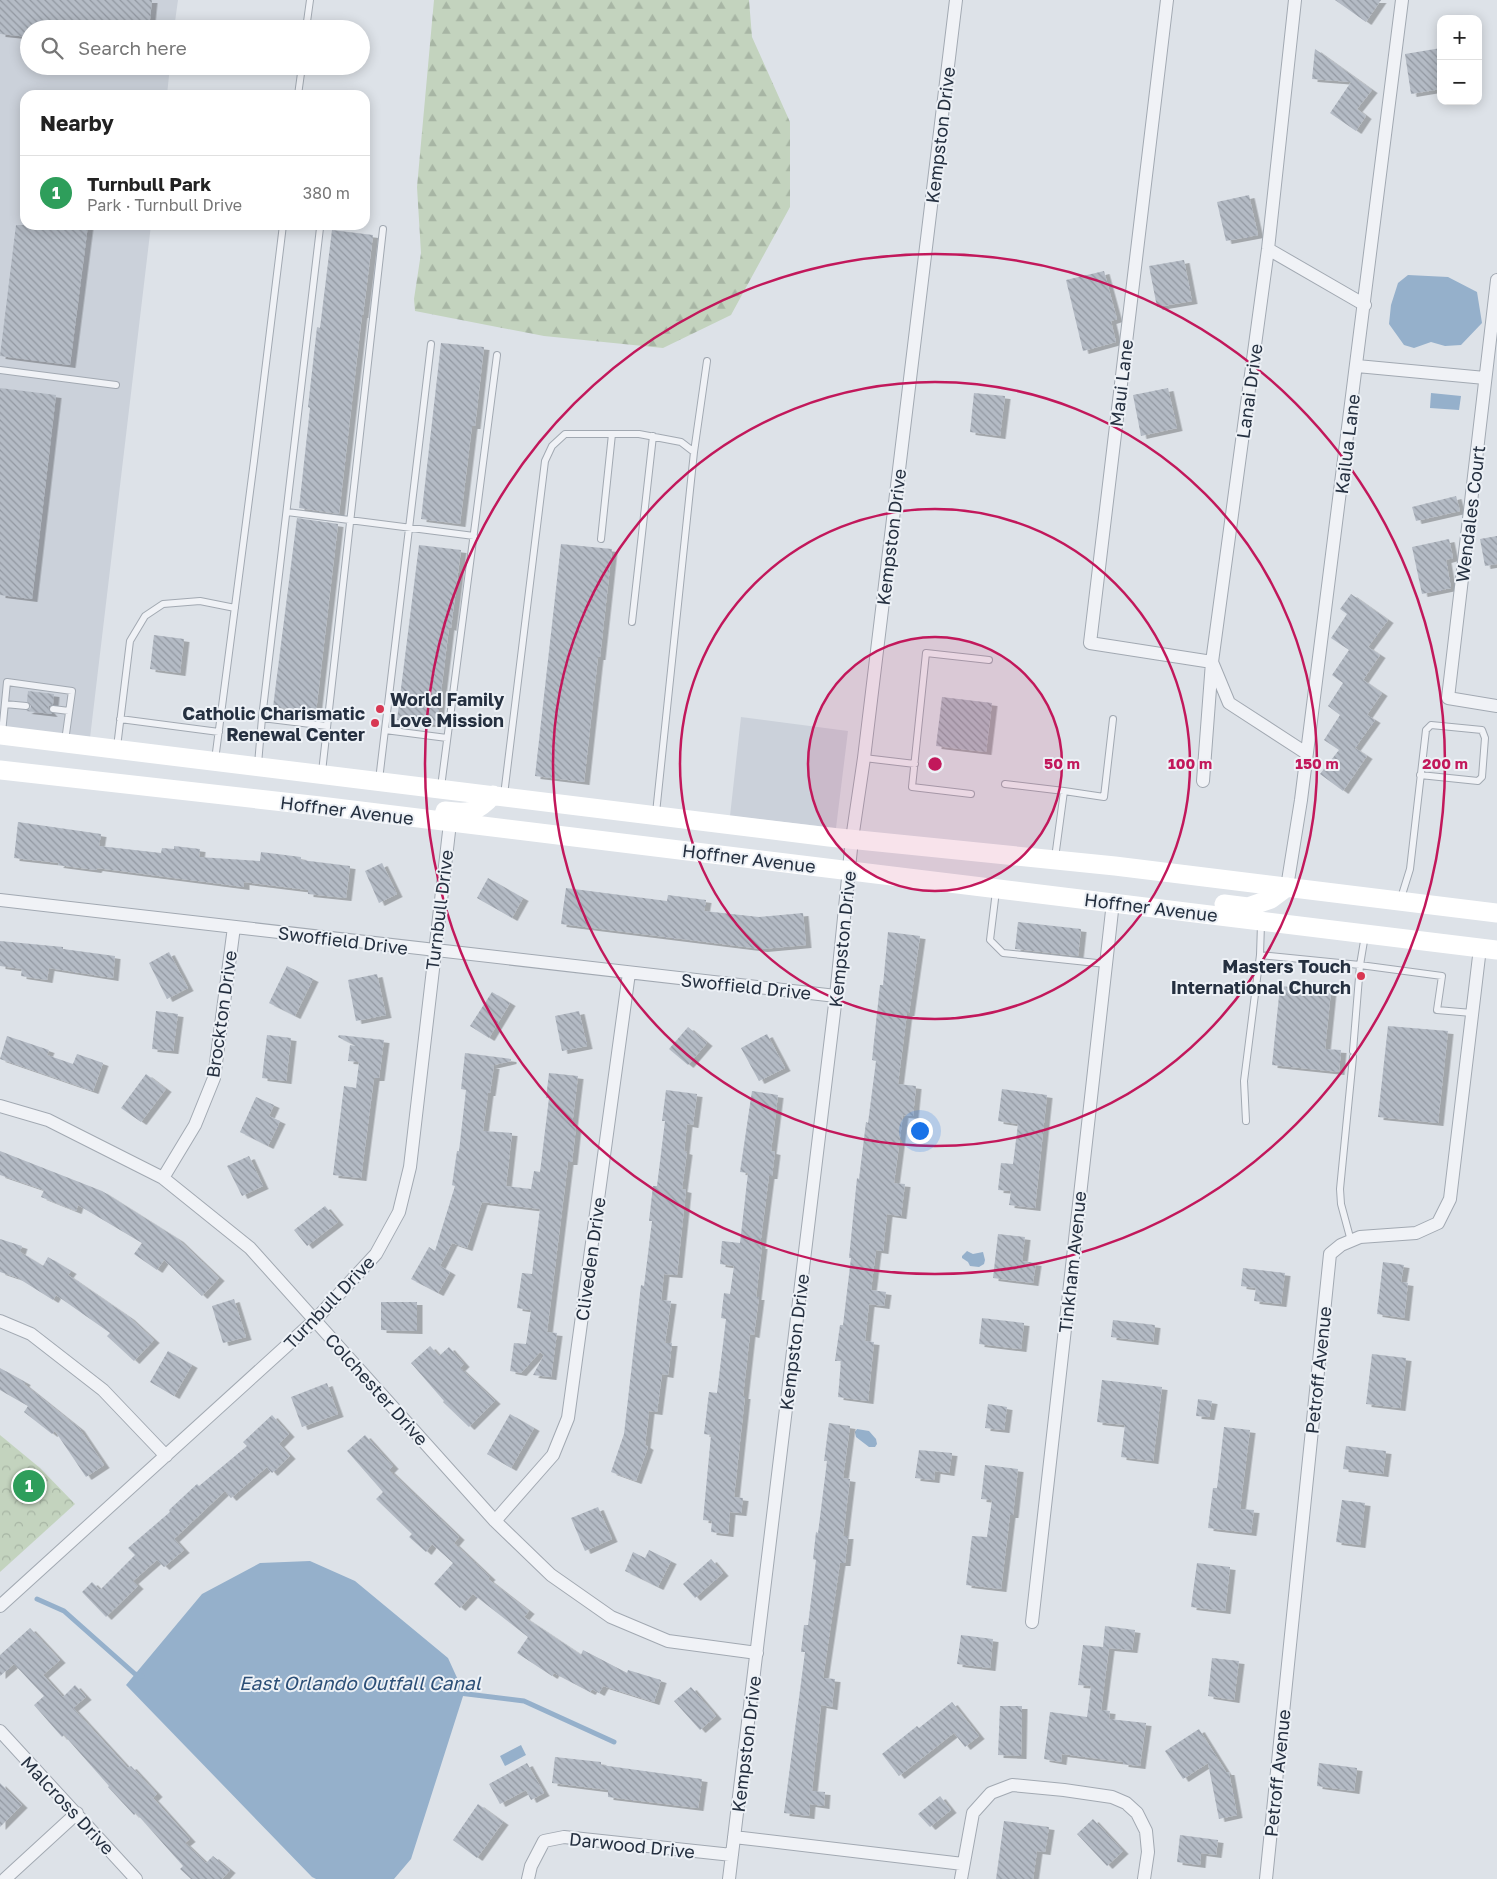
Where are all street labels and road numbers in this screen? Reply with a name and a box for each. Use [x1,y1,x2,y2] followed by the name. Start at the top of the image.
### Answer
[921,66,959,204] street label: Kempston Drive
[1105,338,1137,428] street label: Maui Lane
[1231,342,1267,440] street label: Lanai Drive
[1330,393,1364,495] street label: Kailua Lane
[1451,444,1489,584] street label: Wendales Court
[872,468,910,606] street label: Kempston Drive
[279,791,415,829] street label: Hoffner Avenue
[681,839,817,877] street label: Hoffner Avenue
[421,849,457,971] street label: Turnbull Drive
[824,870,860,1008] street label: Kempston Drive
[1083,888,1219,926] street label: Hoffner Avenue
[277,921,409,959] street label: Swoffield Drive
[201,949,241,1079] street label: Brockton Drive
[680,968,812,1004] street label: Swoffield Drive
[1054,1190,1090,1334] street label: Tinkham Avenue
[570,1196,610,1322] street label: Cliveden Drive
[279,1251,379,1353] street label: Turnbull Drive
[775,1273,813,1411] street label: Kempston Drive
[1300,1305,1336,1435] street label: Petroff Avenue
[321,1328,433,1450] street label: Colchester Drive
[727,1675,765,1813] street label: Kempston Drive
[1259,1708,1295,1838] street label: Petroff Avenue
[17,1751,119,1859] street label: Malcross Drive
[568,1827,696,1863] street label: Darwood Drive

